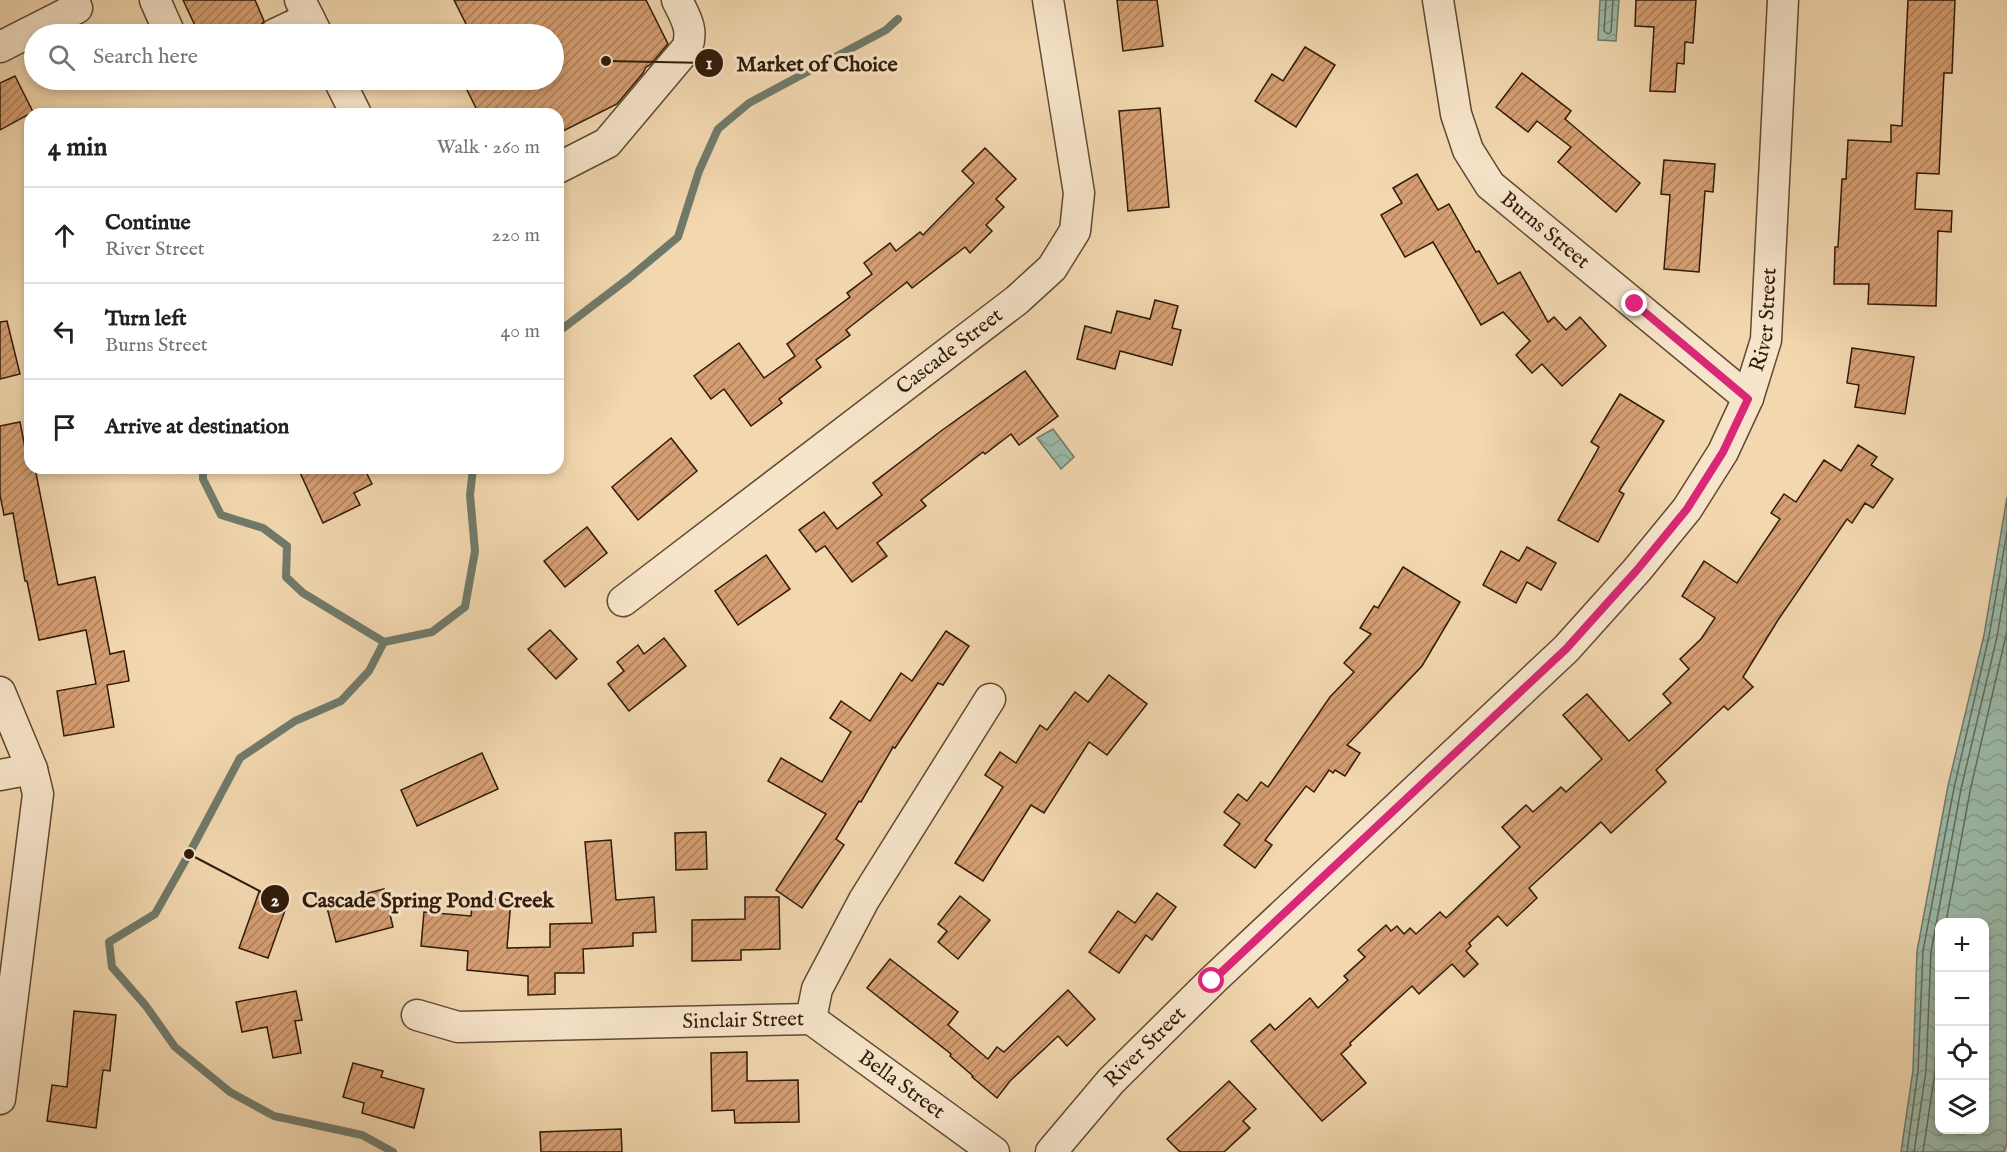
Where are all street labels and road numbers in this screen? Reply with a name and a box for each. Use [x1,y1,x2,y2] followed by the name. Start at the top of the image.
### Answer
[1495,186,1595,275] street label: Burns Street
[1743,267,1783,375] street label: River Street
[891,302,1008,401] street label: Cascade Street
[1098,1001,1192,1094] street label: River Street
[682,1006,804,1035] street label: Sinclair Street
[853,1044,950,1125] street label: Bella Street

